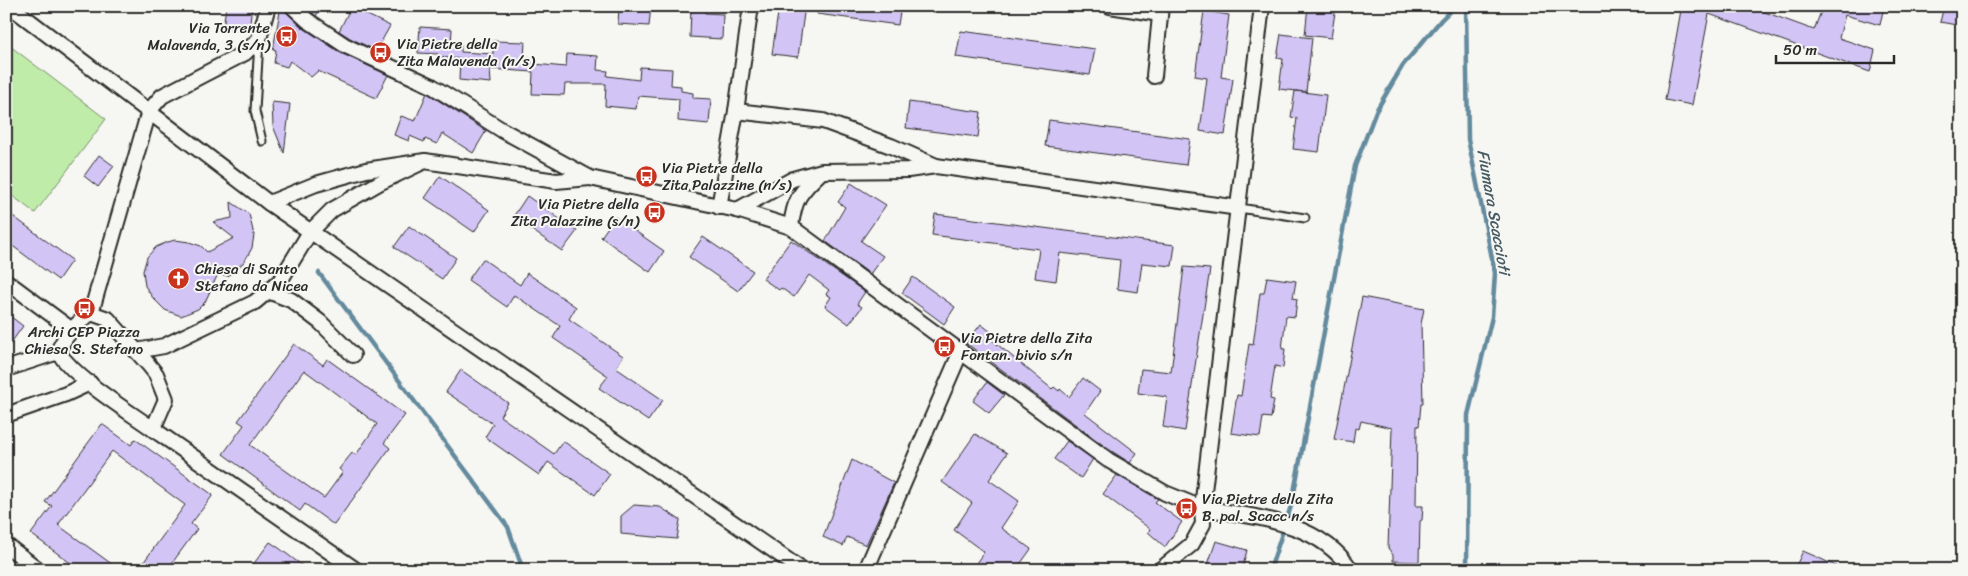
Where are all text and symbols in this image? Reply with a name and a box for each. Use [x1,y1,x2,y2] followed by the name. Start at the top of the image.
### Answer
[148,15,271,58] place label: Via Torrente Malavenda, 3 (s/n)
[274,25,298,49] bus stop icon: Via Torrente Malavenda, 3 (s/n)
[397,31,535,74] place label: Via Pietre della Zita Malavenda (n/s)
[1776,32,1893,64] scale bar
[1783,37,1818,63] text: 50 m
[369,41,393,65] bus stop icon: Via Pietre della Zita Malavenda (n/s)
[1469,147,1520,280] water label: Fiumara Scaccioti
[662,155,792,198] place label: Via Pietre della Zita Palazzine (n/s)
[634,165,658,189] bus stop icon: Via Pietre della Zita Palazzine (n/s)
[511,191,640,234] place label: Via Pietre della Zita Palazzine (s/n)
[643,201,667,225] bus stop icon: Via Pietre della Zita Palazzine (s/n)
[195,256,309,299] place label: Chiesa di Santo Stefano da Nicea
[167,266,191,290] church icon: Chiesa di Santo Stefano da Nicea
[72,297,96,321] bus stop icon: Archi CEP Piazza Chiesa S. Stefano
[25,319,144,362] place label: Archi CEP Piazza Chiesa S. Stefano
[961,325,1093,368] place label: Via Pietre della Zita Fontan. bivio s/n
[933,335,957,359] bus stop icon: Via Pietre della Zita Fontan. bivio s/n
[1202,486,1334,529] place label: Via Pietre della Zita B. pal. Scacc n/s
[1174,496,1198,520] bus stop icon: Via Pietre della Zita B. pal. Scacc n/s

